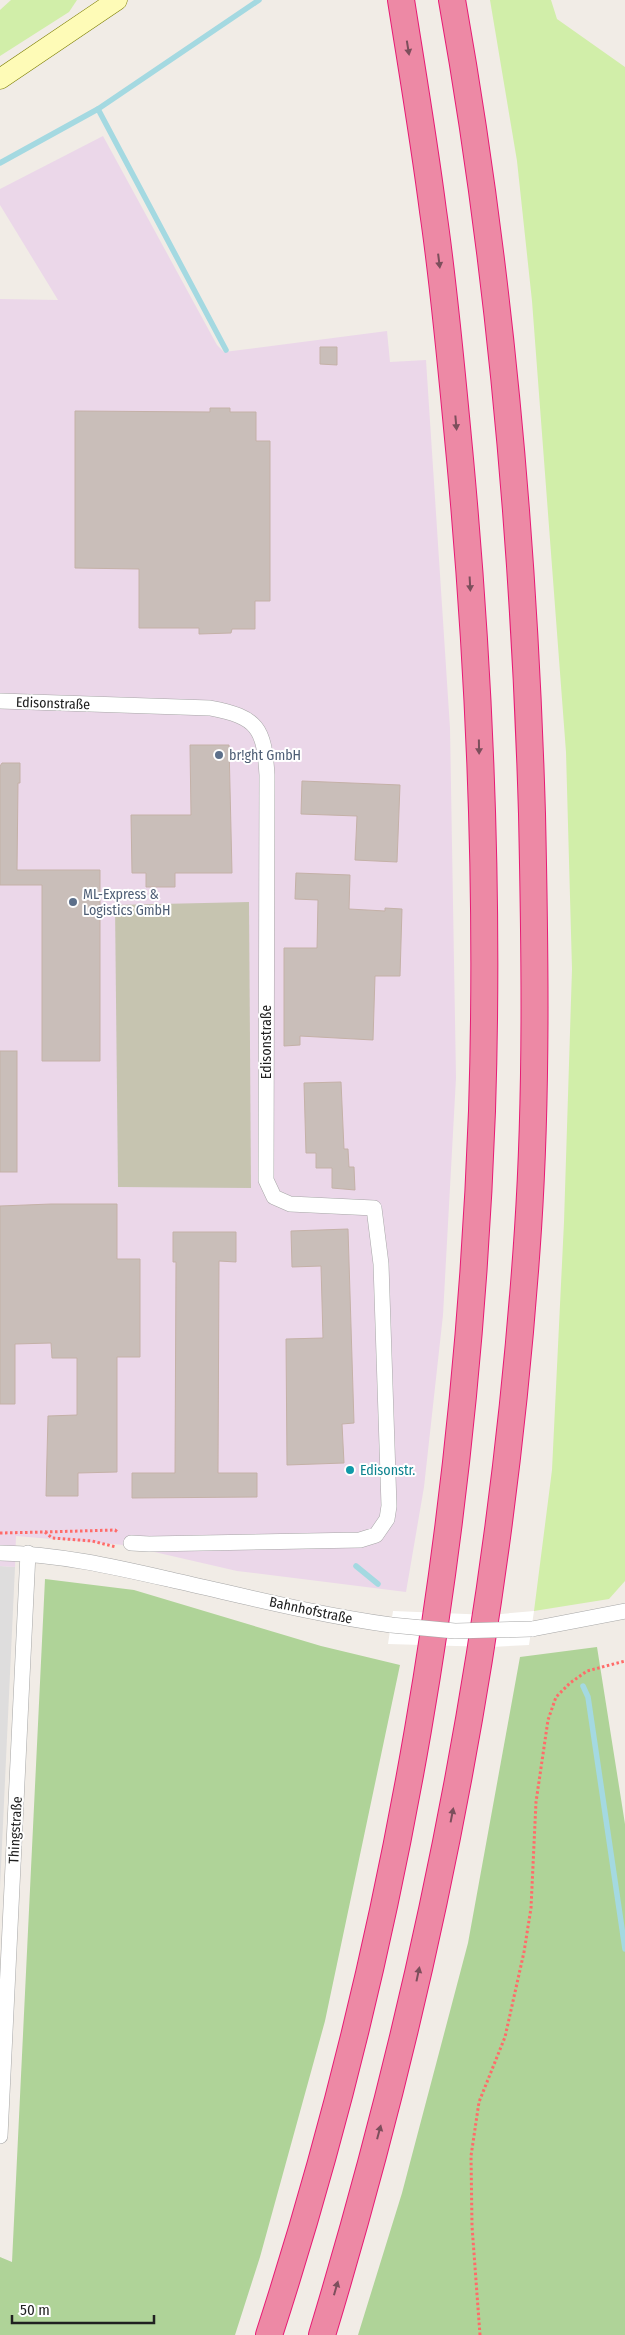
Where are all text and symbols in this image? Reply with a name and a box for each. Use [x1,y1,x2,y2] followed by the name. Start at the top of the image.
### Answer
[404,41,412,57] one-way arrow
[435,253,443,269] one-way arrow
[453,415,461,431] one-way arrow
[467,577,475,593] one-way arrow
[16,694,90,713] street label: Edisonstraße
[475,739,483,755] one-way arrow
[229,747,301,764] place label: br!ght GmbH
[213,749,225,761] marker: br!ght GmbH
[83,886,170,919] place label: ML-Express & Logistics GmbH
[67,896,79,908] marker: ML-Express & Logistics GmbH
[258,1005,275,1079] street label: Edisonstraße
[360,1462,415,1479] place label: Edisonstr.
[344,1464,356,1476] marker: Edisonstr.
[268,1593,354,1628] street label: Bahnhofstraße
[5,1796,26,1864] street label: Thingstraße
[449,1807,457,1823] one-way arrow
[415,1966,423,1982] one-way arrow
[376,2124,384,2139] one-way arrow
[332,2281,340,2296] one-way arrow
[12,2292,155,2324] scale bar
[20,2301,50,2319] text: 50 m

